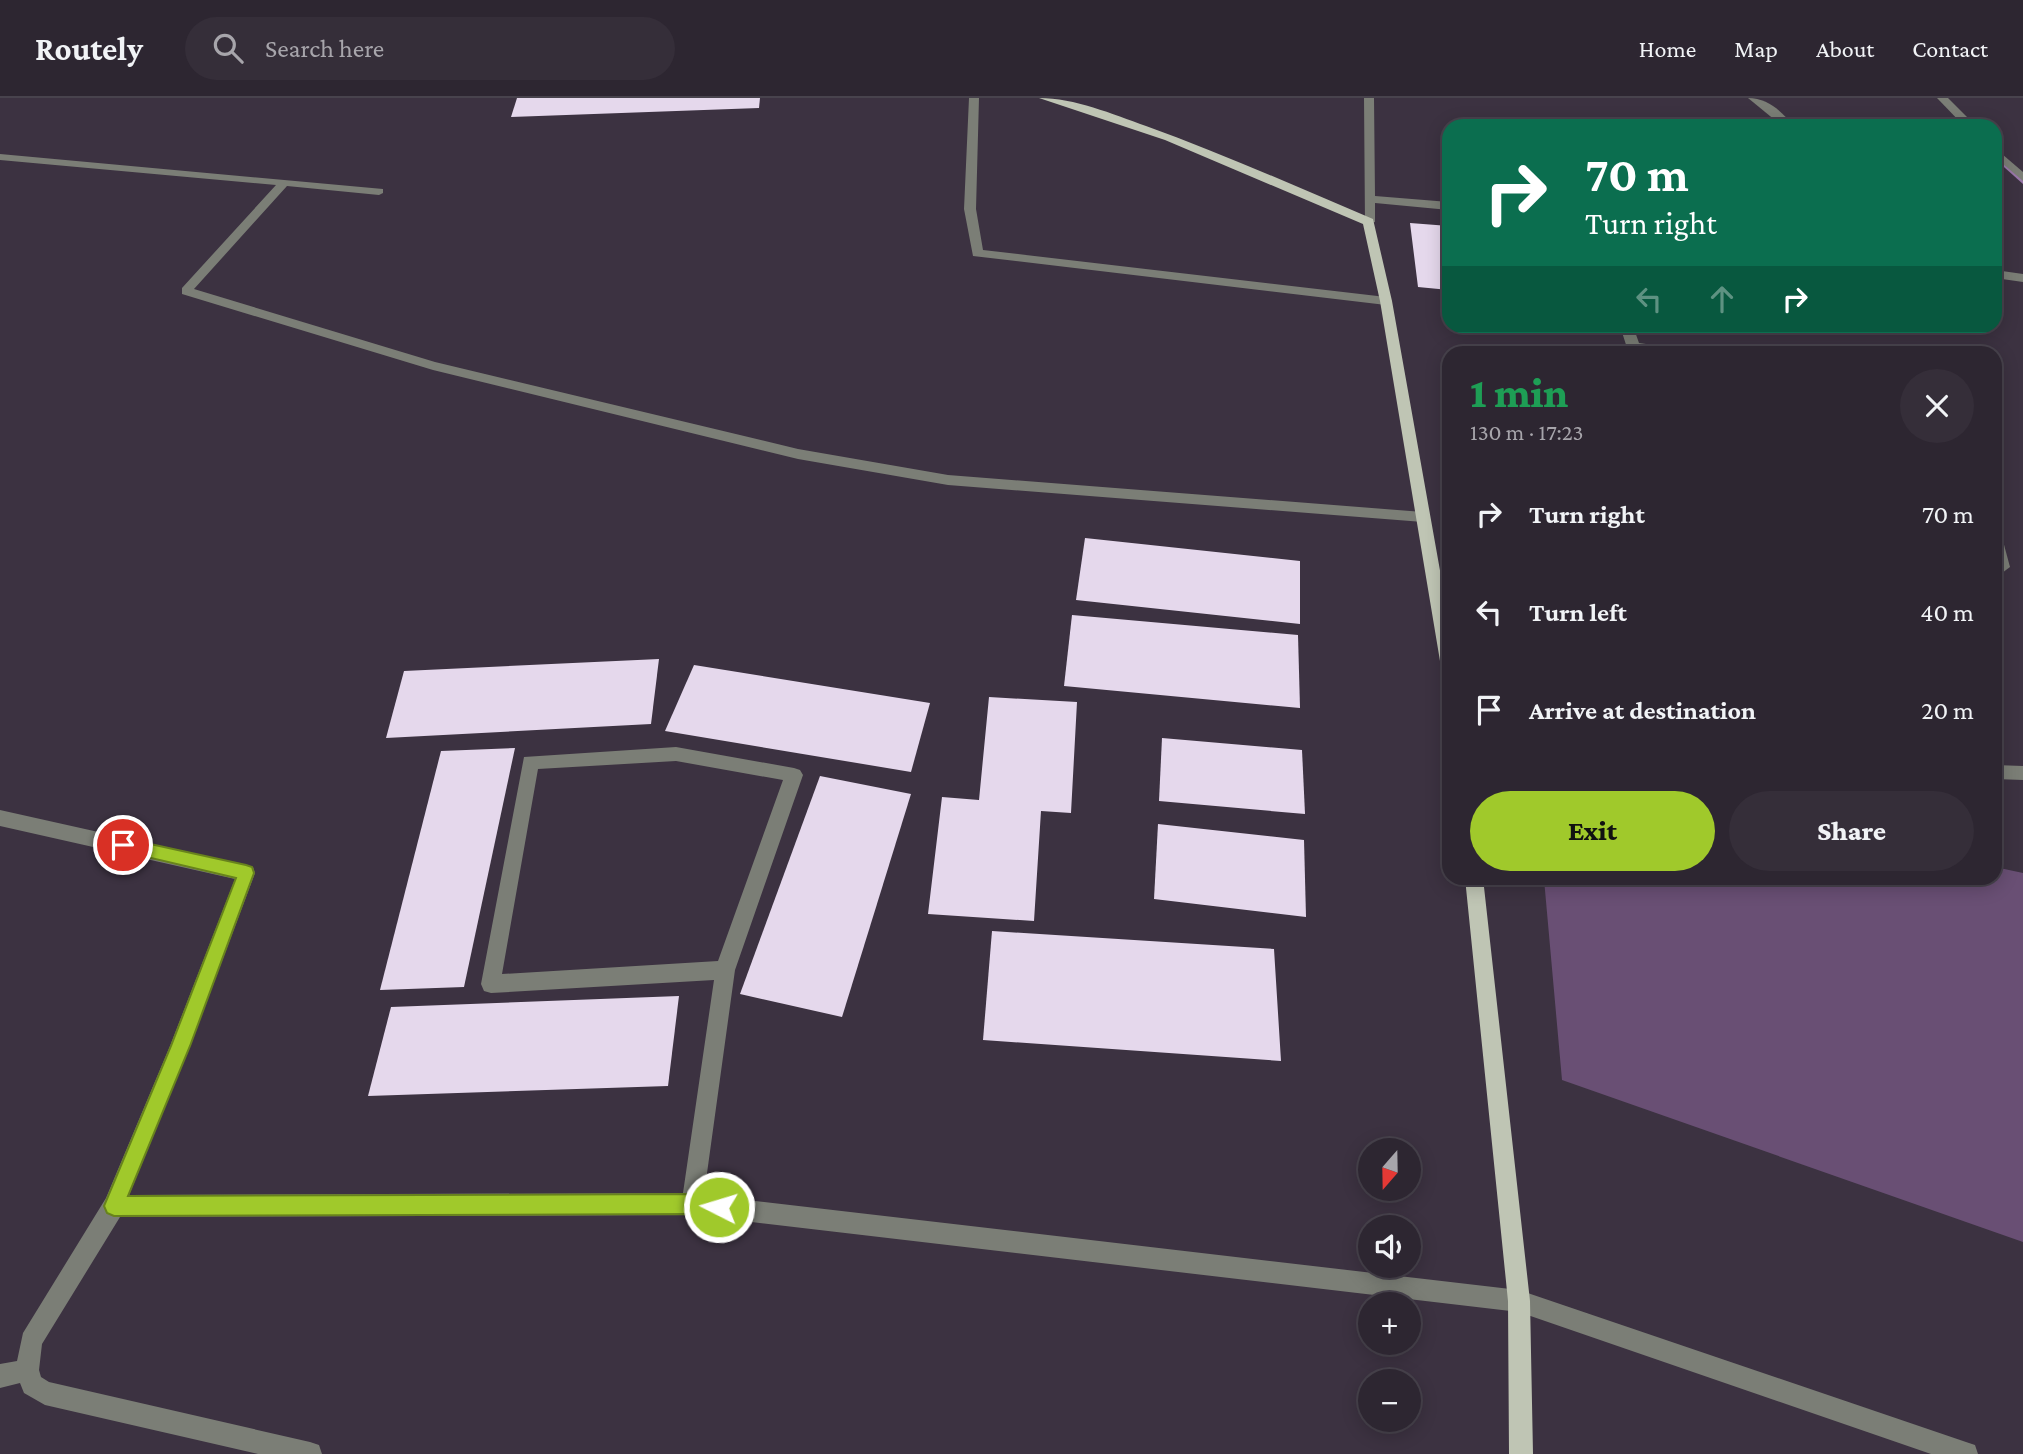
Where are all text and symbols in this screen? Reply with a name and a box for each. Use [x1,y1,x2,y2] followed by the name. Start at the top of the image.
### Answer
[185,17,675,80] search box
[209,29,247,67] icon: search
[35,30,143,67] text: Routely
[265,34,384,63] text: Search here
[1639,35,1696,62] text: Home
[1734,35,1778,62] text: Map
[1816,35,1874,62] text: About
[1912,35,1988,62] text: Contact
[1470,147,1561,238] icon: right
[1585,147,1689,202] text: 70 m
[1585,205,1717,241] text: Turn right
[1630,280,1668,318] icon: left
[1703,280,1741,318] icon: ahead
[1776,280,1814,318] icon: right
[1470,369,1568,416] text: 1 min
[1900,369,1974,443] button: close
[1470,419,1584,445] text: 130 m · 17:23
[1470,495,1508,533] icon: right
[1529,500,1645,529] text: Turn right
[1922,500,1974,529] text: 70 m
[1470,593,1508,631] icon: left
[1529,598,1627,627] text: Turn left
[1920,598,1974,627] text: 40 m
[1470,691,1508,729] icon: arrive
[1529,696,1756,725] text: Arrive at destination
[1921,696,1974,725] text: 20 m
[1470,791,1715,871] button: Exit
[1729,791,1974,871] button: Share
[93,815,153,875] pin
[104,826,142,864] icon: arrive
[1358,1138,1421,1200] north arrow
[1358,1138,1421,1432] map controls
[682,1170,756,1244] position arrow
[1358,1215,1421,1278] button: sound
[1358,1292,1421,1355] button: +
[1358,1369,1421,1432] button: −

